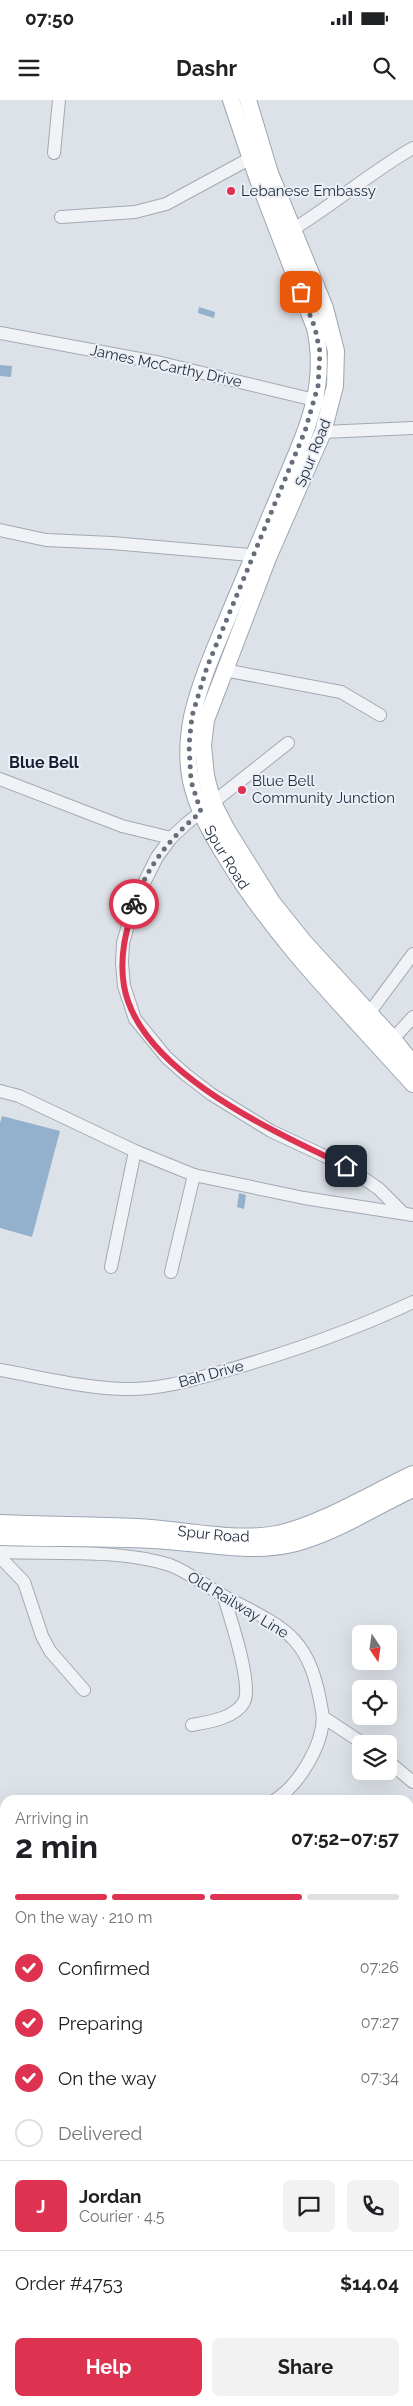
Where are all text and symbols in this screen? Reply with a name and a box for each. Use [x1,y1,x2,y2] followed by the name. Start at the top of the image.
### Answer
[25,7,74,29] text: 07:50
[15,54,43,82] icon: menu
[370,54,398,82] icon: search
[176,55,237,81] text: Dashr
[241,182,376,200] place label: Lebanese Embassy
[225,185,237,197] marker: Lebanese Embassy
[280,271,322,313] pin
[287,278,315,306] icon: bag
[88,341,244,391] street label: James McCarthy Drive
[291,416,335,490] street label: Spur Road
[9,753,80,772] district label: Blue Bell
[252,772,395,807] place label: Blue Bell Community Junction
[236,784,248,796] marker: Blue Bell Community Junction
[200,822,253,893] street label: Spur Road
[109,879,159,929] courier
[120,890,148,918] icon: bike
[325,1145,367,1187] pin
[332,1152,360,1180] icon: home
[177,1357,246,1391] street label: Bah Drive
[177,1522,250,1546] street label: Spur Road
[184,1568,292,1642] street label: Old Railway Line
[352,1625,398,1670] north arrow
[352,1625,397,1780] map controls
[352,1680,397,1725] button: locate
[352,1735,397,1780] button: layers
[15,1809,89,1828] text: Arriving in
[291,1827,399,1849] text: 07:52–07:57
[15,1828,98,1865] text: 2 min
[15,1908,153,1927] text: On the way · 210 m
[15,1954,43,1982] icon: check
[58,1957,150,1979] text: Confirmed
[360,1958,399,1977] text: 07:26
[15,2009,43,2037] icon: check
[58,2012,143,2034] text: Preparing
[361,2013,399,2032] text: 07:27
[15,2064,43,2092] icon: check
[58,2067,157,2089] text: On the way
[360,2068,399,2087] text: 07:34
[58,2122,142,2144] text: Delivered
[283,2180,335,2232] button: chat
[347,2180,399,2232] button: phone
[79,2185,142,2207] text: Jordan
[36,2195,46,2217] text: J
[79,2207,164,2226] text: Courier · 4.5
[15,2272,123,2294] text: Order #4753
[340,2272,399,2294] text: $14.04
[15,2338,202,2396] button: Help
[212,2338,399,2396] button: Share

